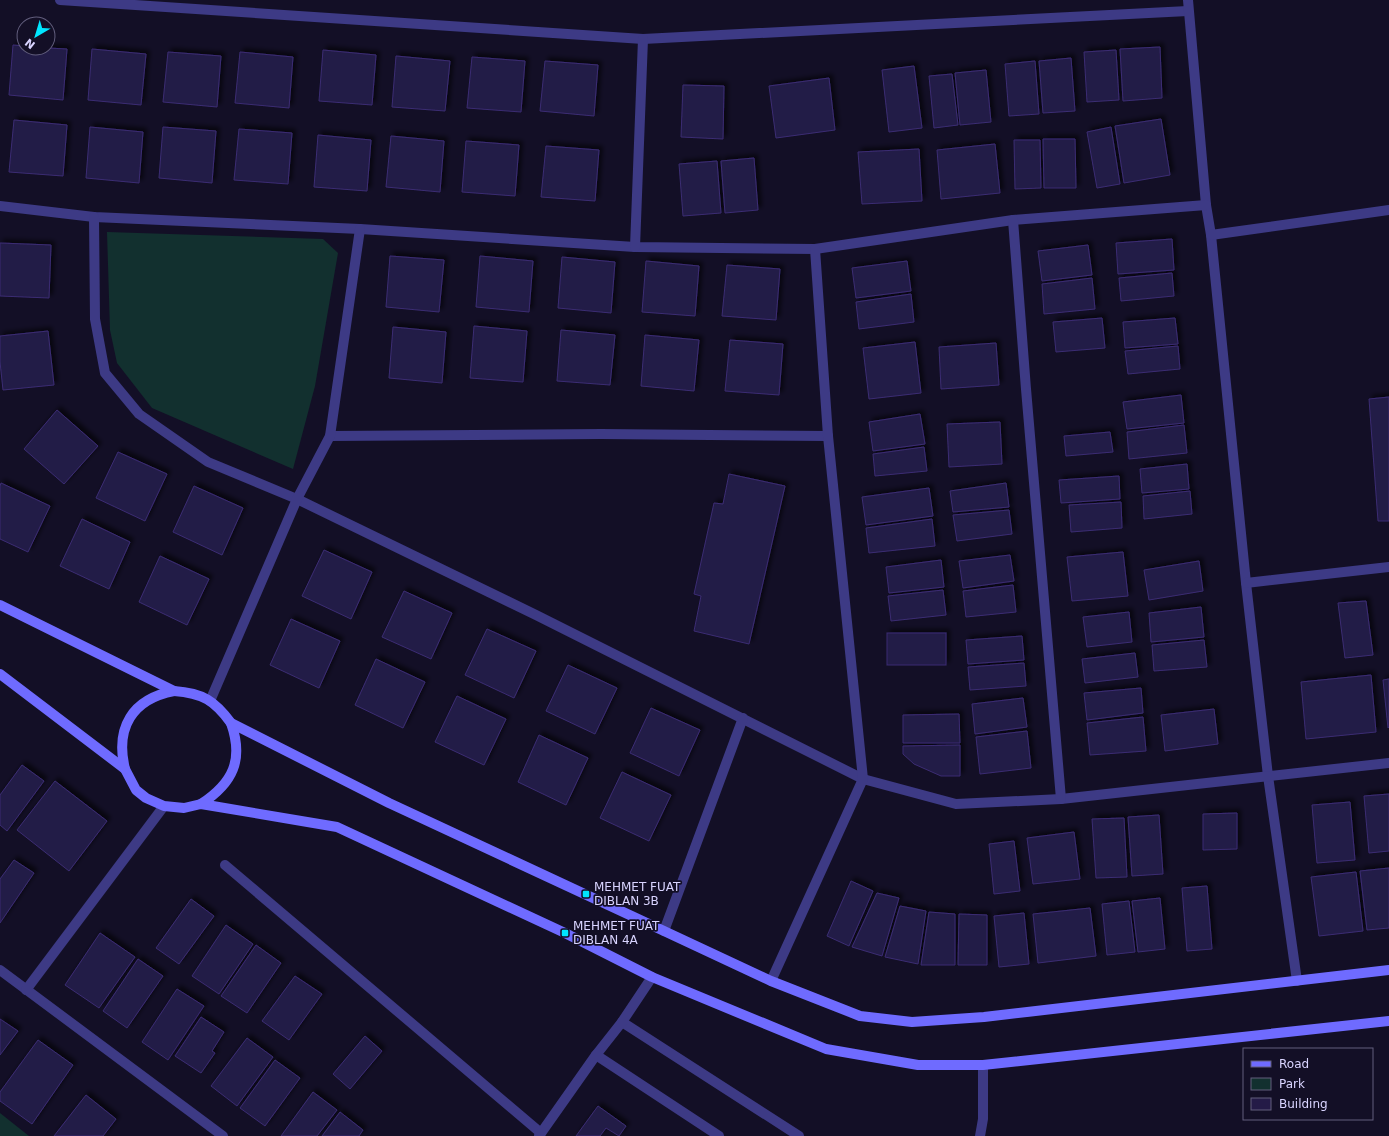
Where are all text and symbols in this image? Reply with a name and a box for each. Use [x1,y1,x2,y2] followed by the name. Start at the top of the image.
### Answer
[16,16,56,56] north arrow
[23,36,38,51] text: N
[594,880,681,908] place label: MEHMET FUAT DIBLAN 3B
[581,889,591,899] marker: MEHMET FUAT DIBLAN 3B
[573,919,660,947] place label: MEHMET FUAT DIBLAN 4A
[560,928,570,938] marker: MEHMET FUAT DIBLAN 4A
[1243,1048,1373,1120] legend
[1279,1057,1309,1071] text: Road
[1279,1077,1305,1091] text: Park
[1279,1097,1328,1111] text: Building

